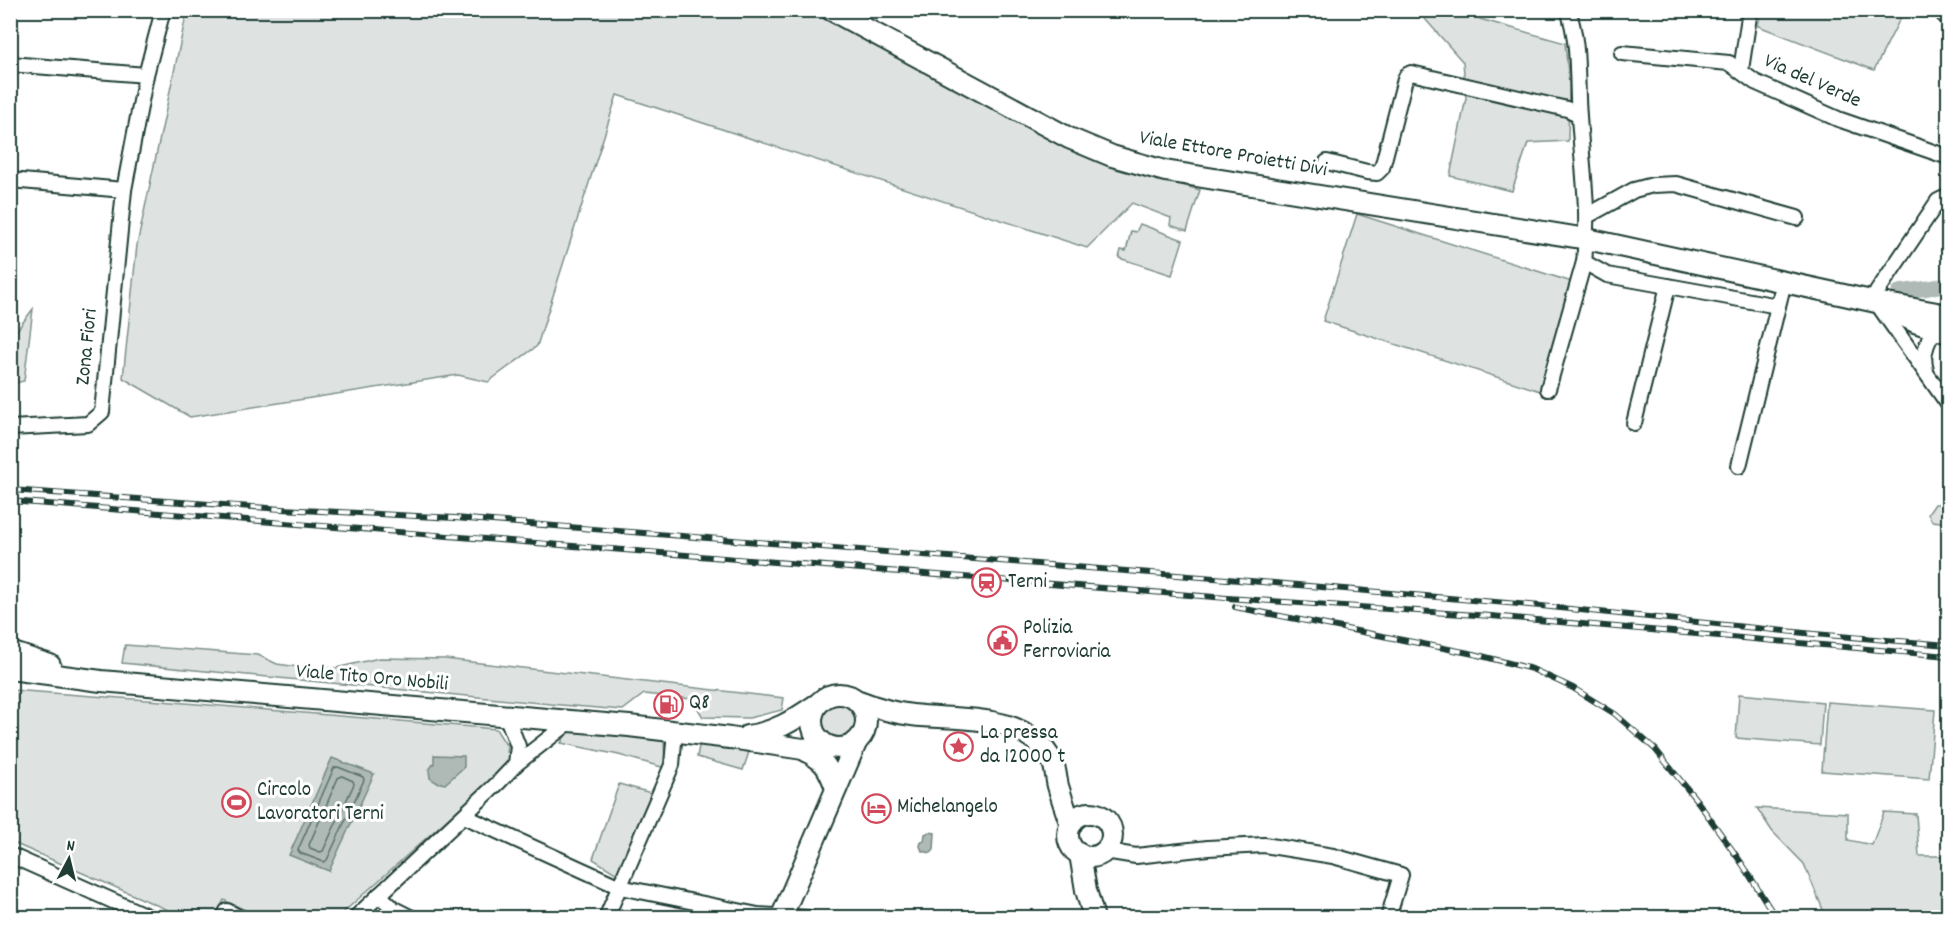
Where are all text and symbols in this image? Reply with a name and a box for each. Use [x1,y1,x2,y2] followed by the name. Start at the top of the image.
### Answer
[1759,47,1865,117] street label: Via del Verde
[1137,124,1329,186] street label: Viale Ettore Proietti Divi
[69,307,107,387] street label: Zona Fiori
[971,567,1003,599] station icon: Terni
[1008,568,1047,598] place label: Terni
[1023,614,1112,668] place label: Polizia Ferroviaria
[986,625,1018,657] public building icon: Polizia Ferroviaria
[295,657,449,701] street label: Viale Tito Oro Nobili
[652,688,684,720] fuel station icon: Q8
[689,689,710,719] place label: Q8
[980,719,1065,773] place label: La pressa da 12000 t
[943,730,975,762] place icon: La pressa da 12000 t
[257,776,384,830] place label: Circolo Lavoratori Terni
[220,787,252,819] sports icon: Circolo Lavoratori Terni
[860,792,892,824] hotel icon: Michelangelo
[897,793,998,823] place label: Michelangelo
[39,829,99,889] north arrow
[65,835,76,859] text: N

